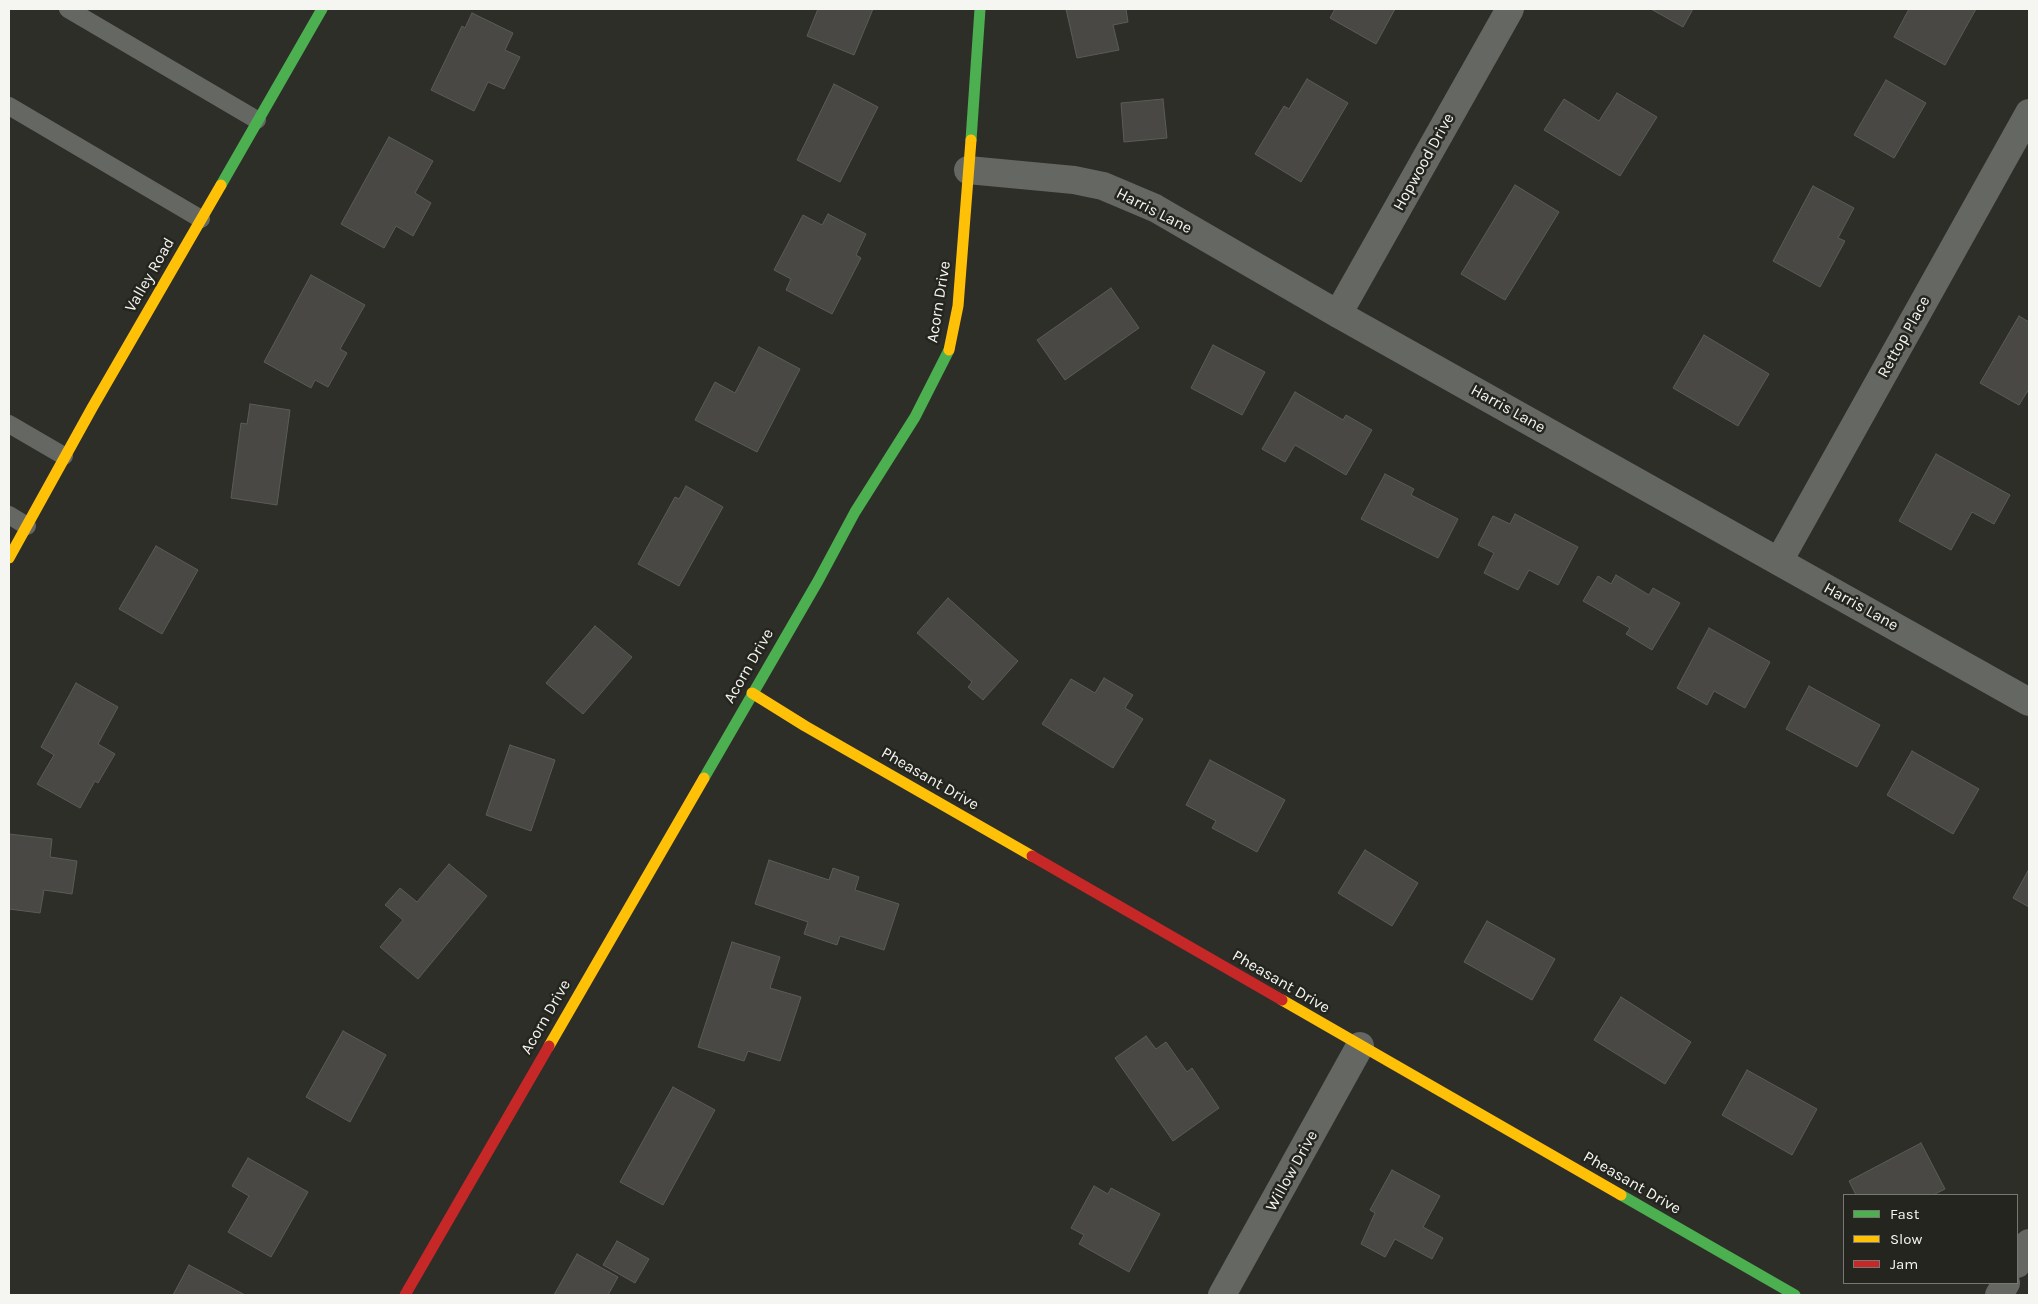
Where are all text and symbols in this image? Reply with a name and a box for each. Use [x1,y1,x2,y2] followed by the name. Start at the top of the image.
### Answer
[1389,110,1459,214] street label: Hopwood Drive
[1113,184,1195,238] street label: Harris Lane
[121,234,179,316] street label: Valley Road
[923,260,955,344] street label: Acorn Drive
[1874,293,1934,381] street label: Rettop Place
[1467,381,1549,437] street label: Harris Lane
[1820,579,1902,635] street label: Harris Lane
[720,625,778,707] street label: Acorn Drive
[878,743,982,815] street label: Pheasant Drive
[1229,946,1333,1018] street label: Pheasant Drive
[517,976,575,1058] street label: Acorn Drive
[1262,1127,1322,1215] street label: Willow Drive
[1580,1147,1684,1219] street label: Pheasant Drive
[1843,1194,2018,1284] legend
[1890,1205,1919,1223] text: Fast
[1890,1230,1922,1248] text: Slow
[1890,1255,1918,1273] text: Jam

